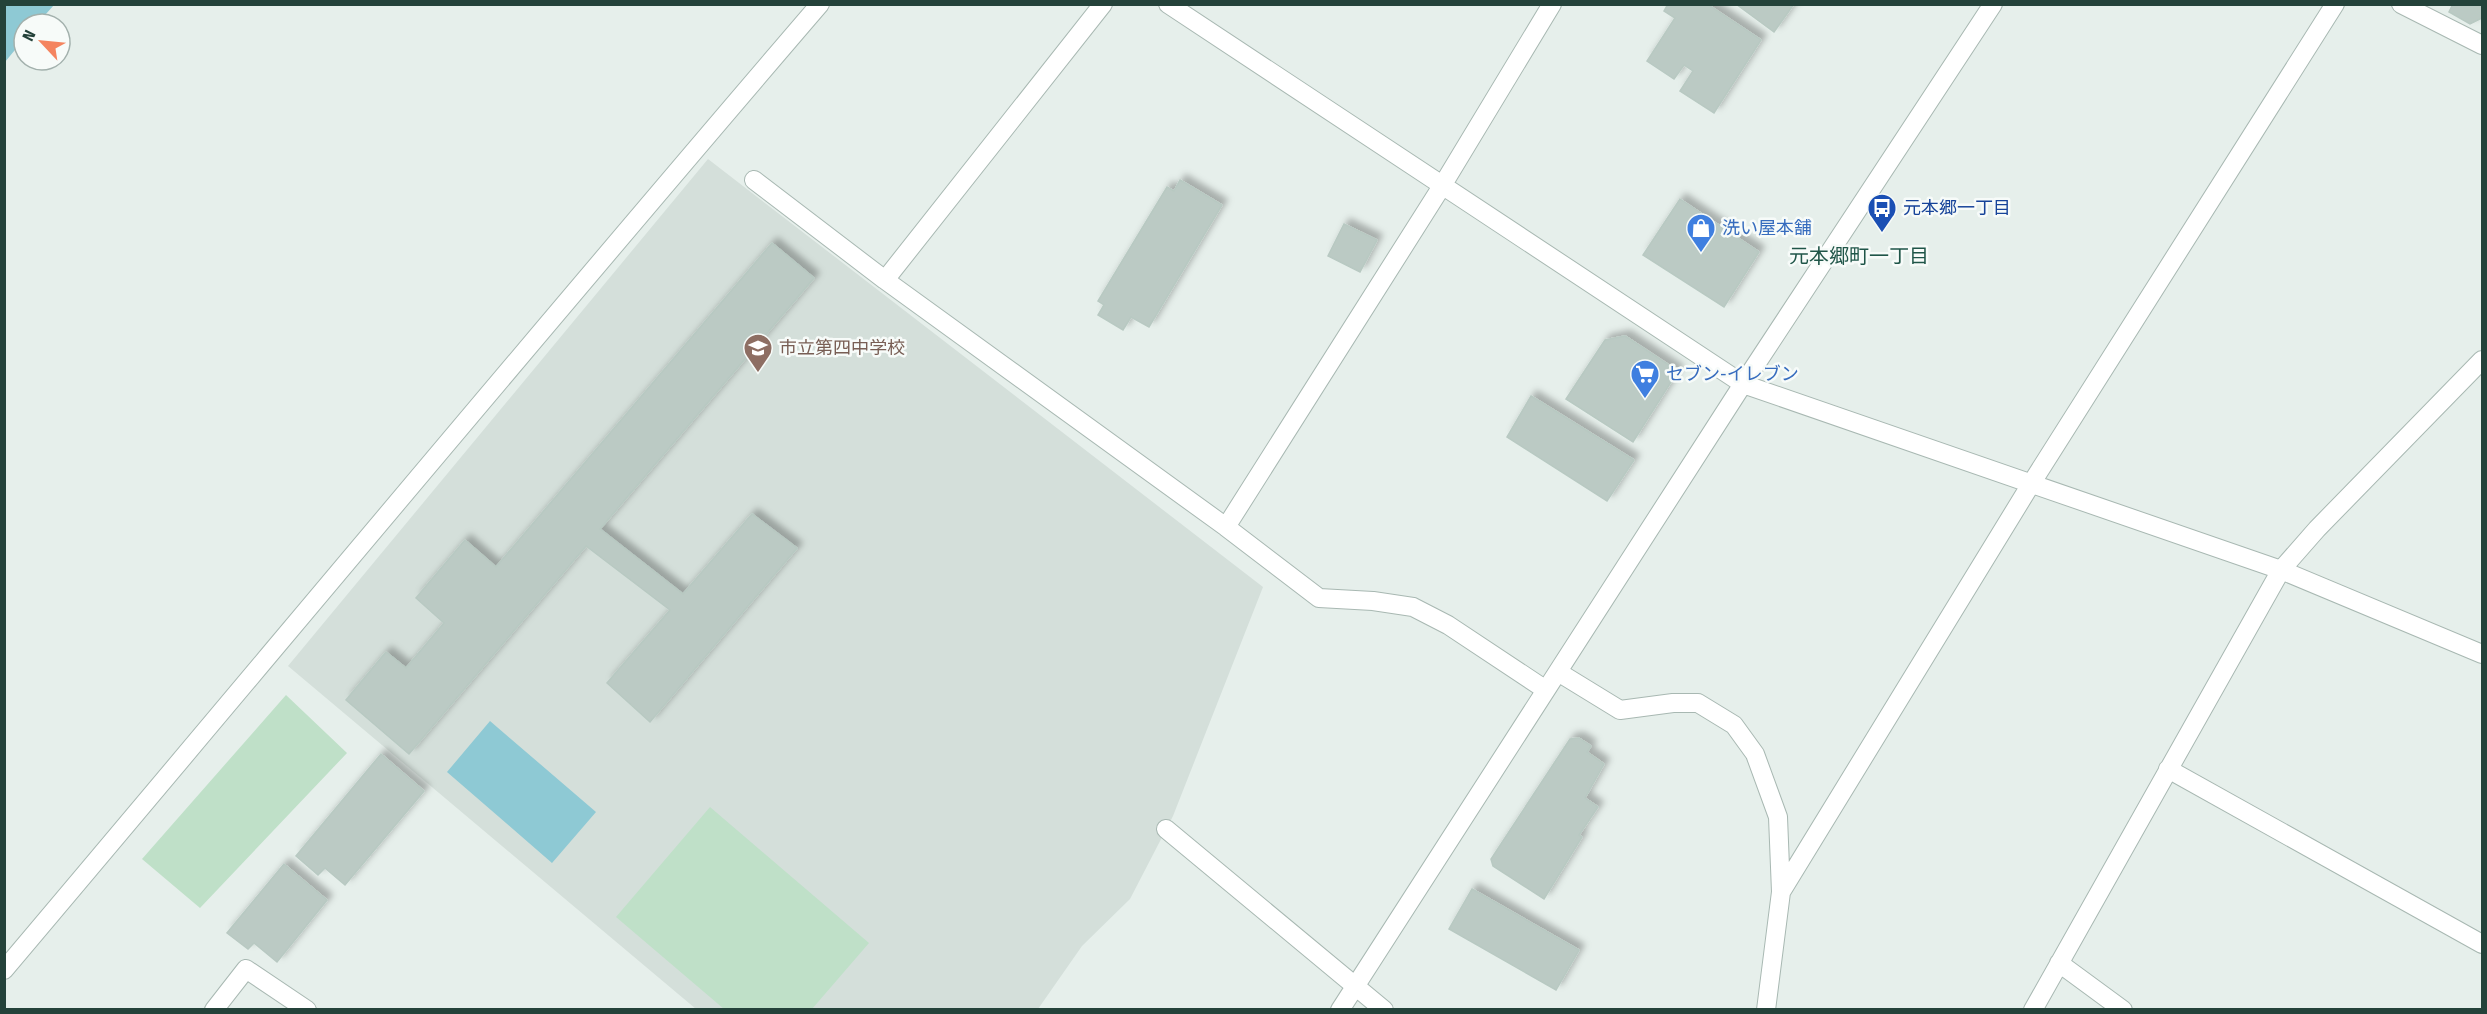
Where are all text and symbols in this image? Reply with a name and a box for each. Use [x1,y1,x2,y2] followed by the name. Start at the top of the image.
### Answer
[12,12,72,72] north arrow
[18,27,40,44] text: N
[1866,192,1898,234] bus stop icon: 元本郷一丁目
[1903,197,2011,219] place label: 元本郷一丁目
[1685,212,1717,254] shop icon: 洗い屋本舗
[1722,217,1812,239] place label: 洗い屋本舗
[1789,244,1929,268] district label: 元本郷町一丁目
[742,332,774,374] school or university icon: 市立第四中学校
[779,337,905,359] place label: 市立第四中学校
[1629,358,1661,400] supermarket icon: セブン-イレブン
[1666,363,1799,385] place label: セブン-イレブン

